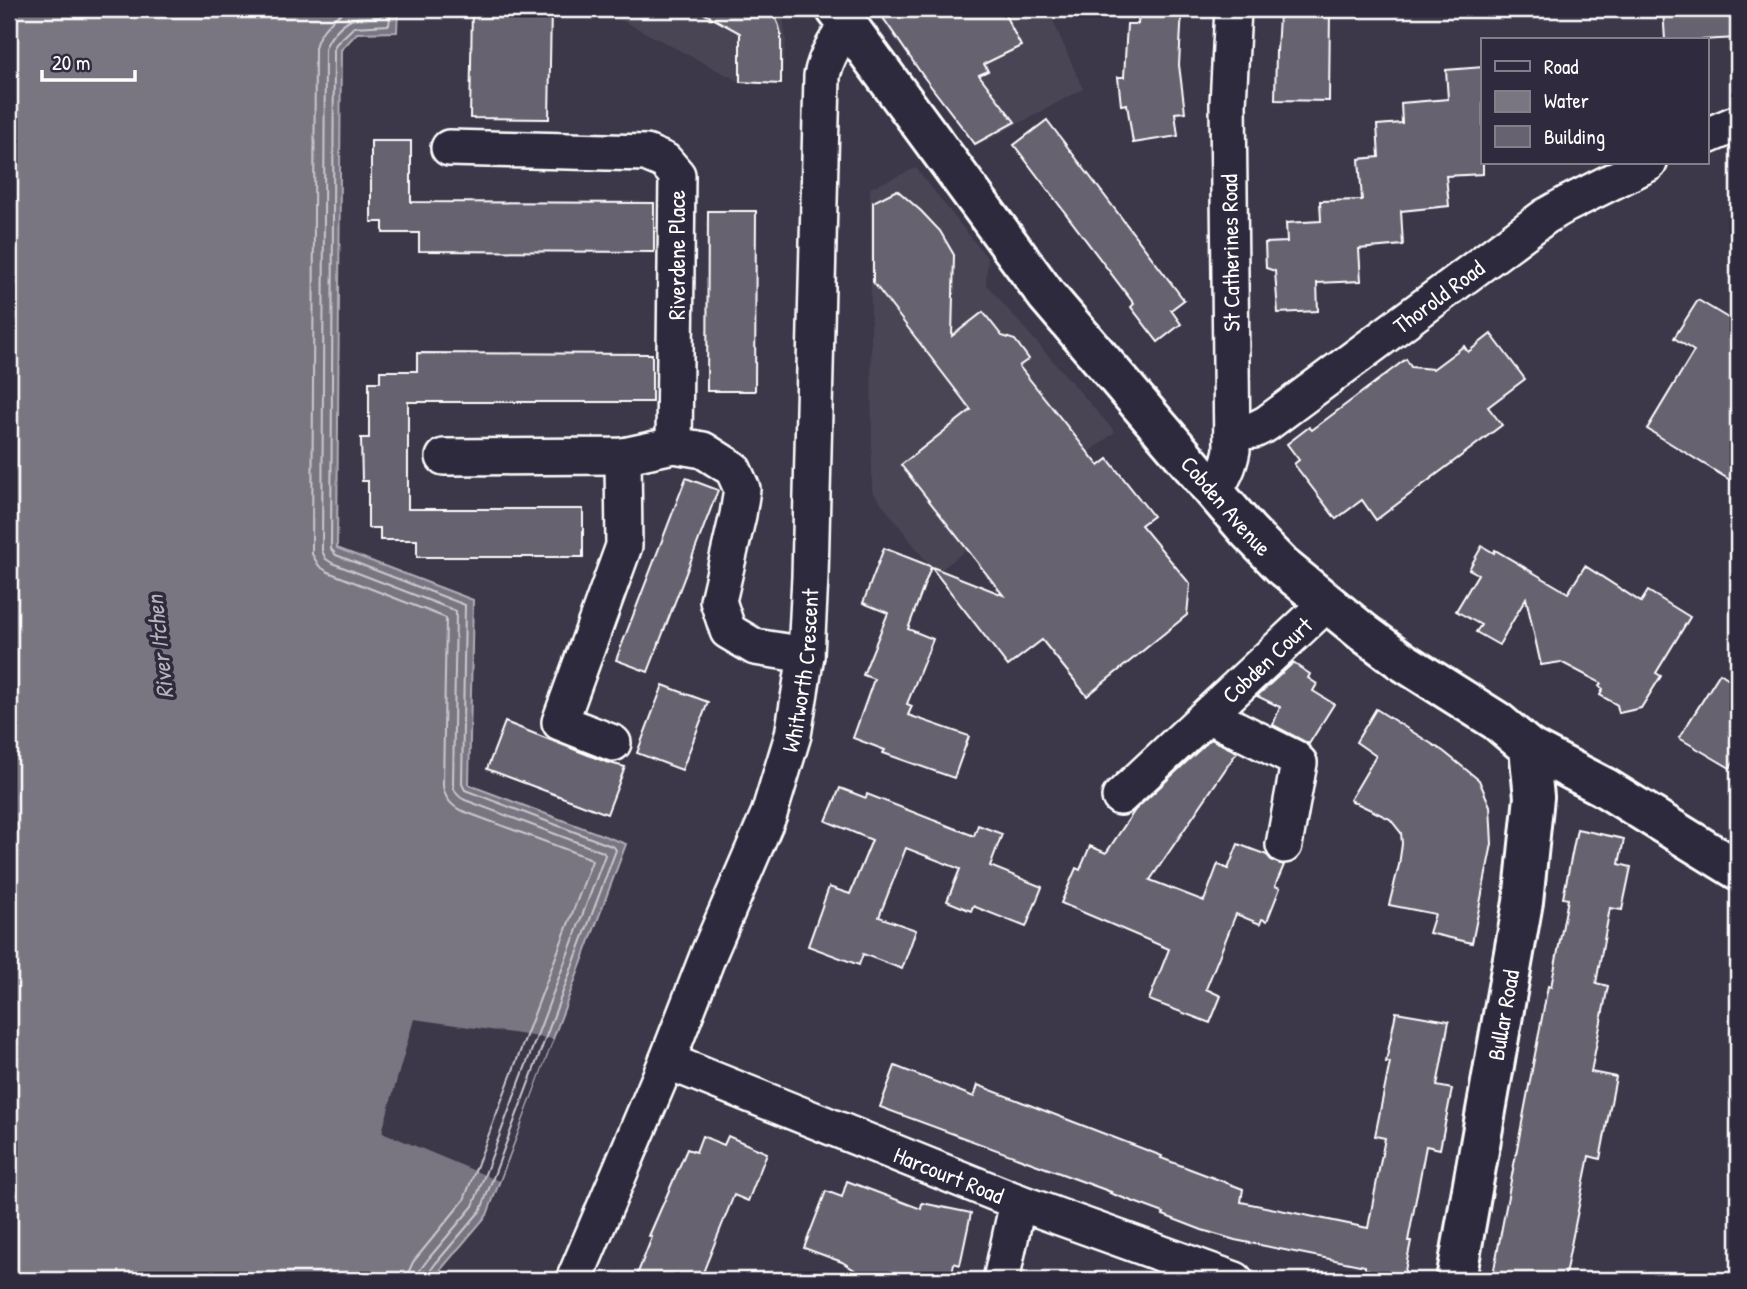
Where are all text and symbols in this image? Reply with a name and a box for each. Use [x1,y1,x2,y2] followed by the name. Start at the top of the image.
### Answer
[42,38,135,82] scale bar
[1481,38,1708,164] legend
[52,48,90,77] text: 20 m
[1544,52,1578,81] text: Road
[1544,86,1589,115] text: Water
[1544,122,1605,151] text: Building
[1213,174,1247,332] street label: St Catherines Road
[661,190,692,320] street label: Riverdene Place
[1386,252,1490,340] street label: Thorold Road
[1174,449,1279,562] street label: Cobden Avenue
[773,587,825,756] street label: Whitworth Crescent
[137,592,180,700] water label: River Itchen
[1215,609,1319,710] street label: Cobden Court
[1480,967,1526,1063] street label: Bullar Road
[890,1138,1009,1210] street label: Harcourt Road

